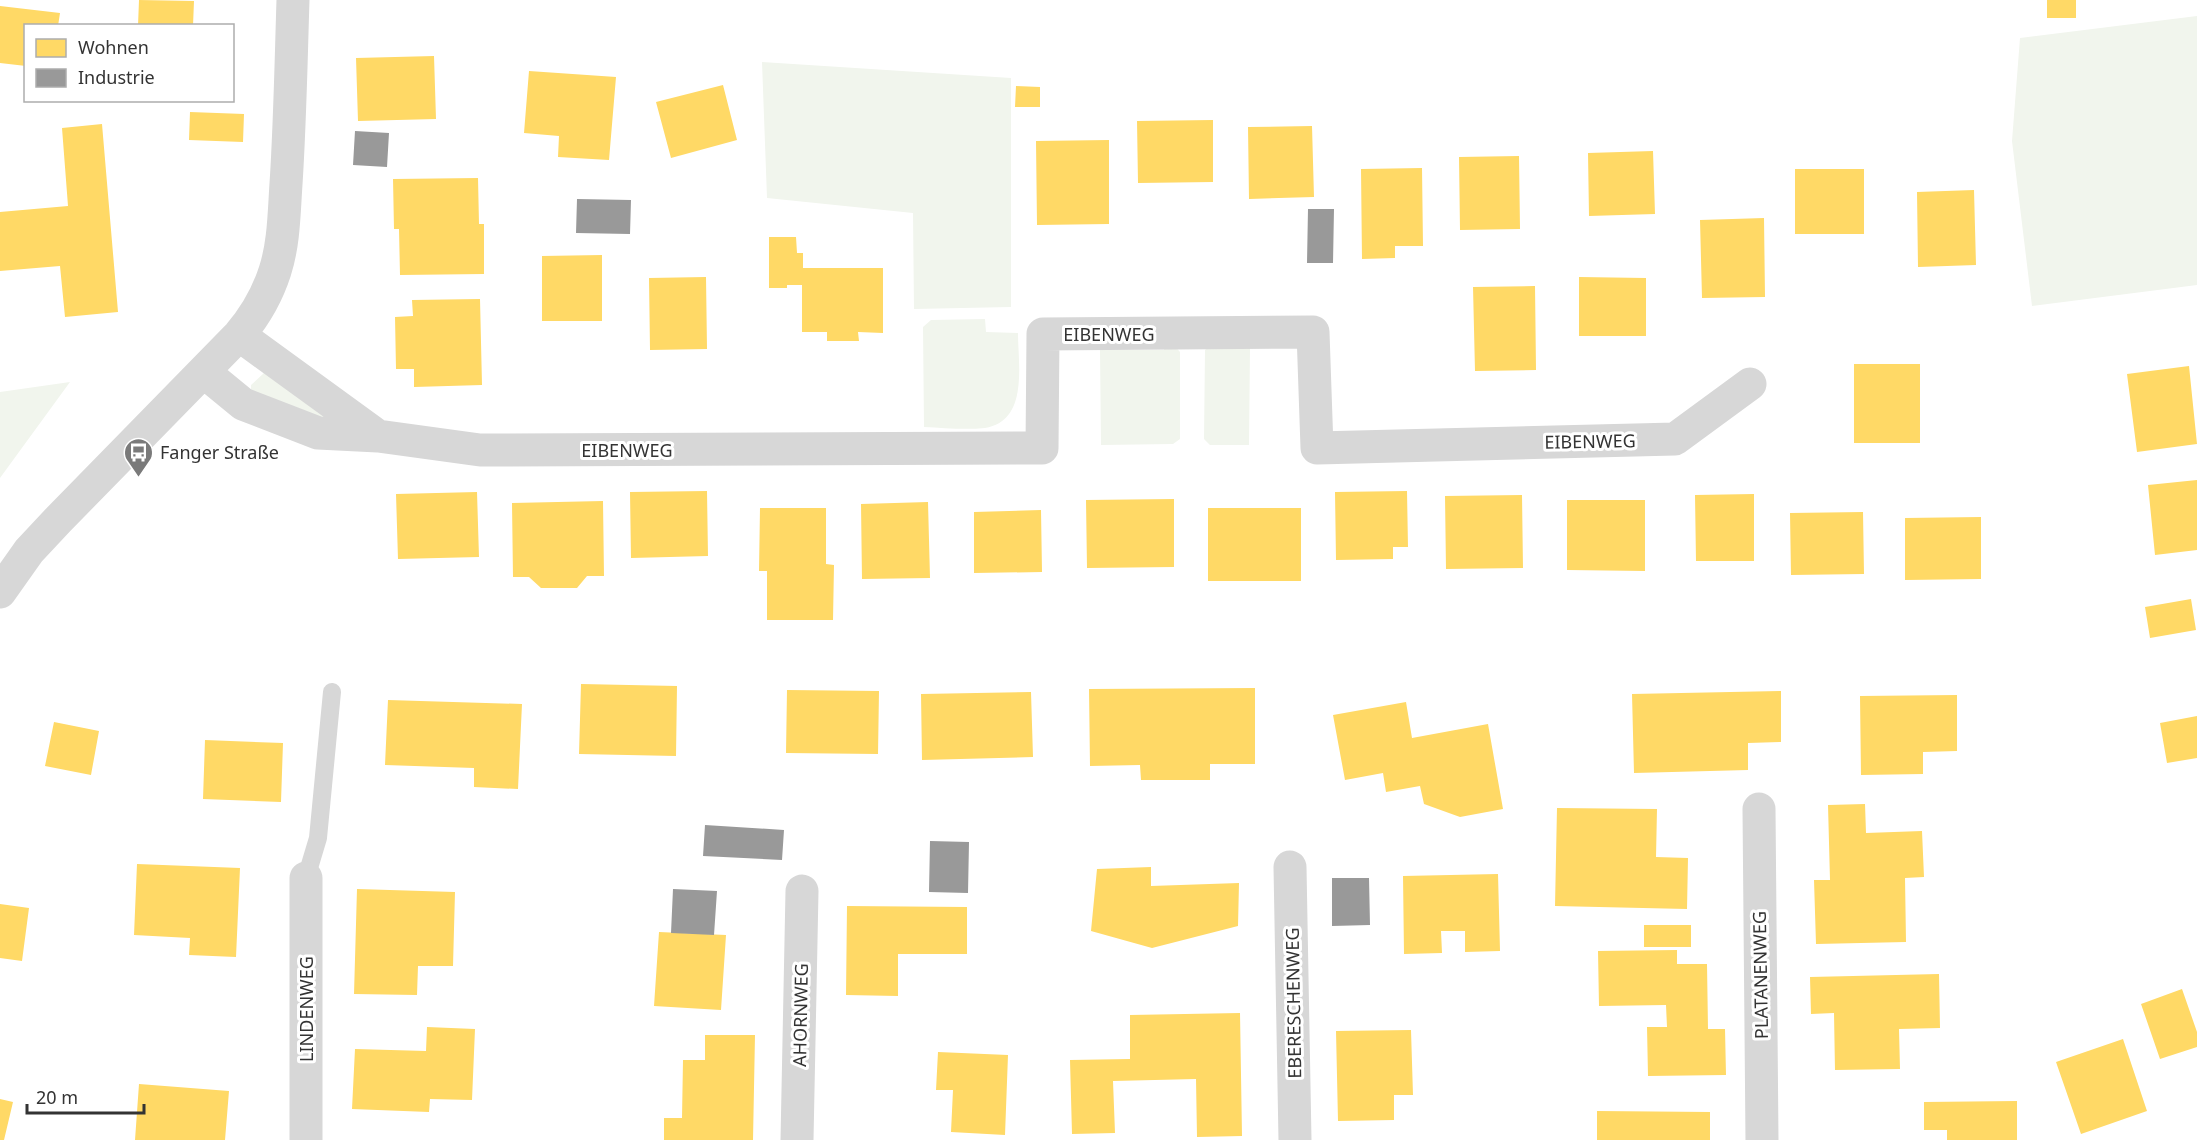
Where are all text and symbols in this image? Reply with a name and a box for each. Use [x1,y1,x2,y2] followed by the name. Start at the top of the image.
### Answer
[24,24,234,102] legend
[78,35,149,59] text: Wohnen
[78,65,155,89] text: Industrie
[1063,322,1155,346] street label: EIBENWEG
[1544,428,1636,454] street label: EIBENWEG
[123,436,155,478] bus stop icon: Fanger Straße
[581,438,673,462] street label: EIBENWEG
[160,440,279,464] place label: Fanger Straße
[1747,911,1773,1039] street label: PLATANENWEG
[1280,927,1306,1079] street label: EBERESCHENWEG
[294,956,318,1062] street label: LINDENWEG
[787,963,813,1067] street label: AHORNWEG
[27,1077,144,1115] scale bar
[36,1085,78,1109] text: 20 m

